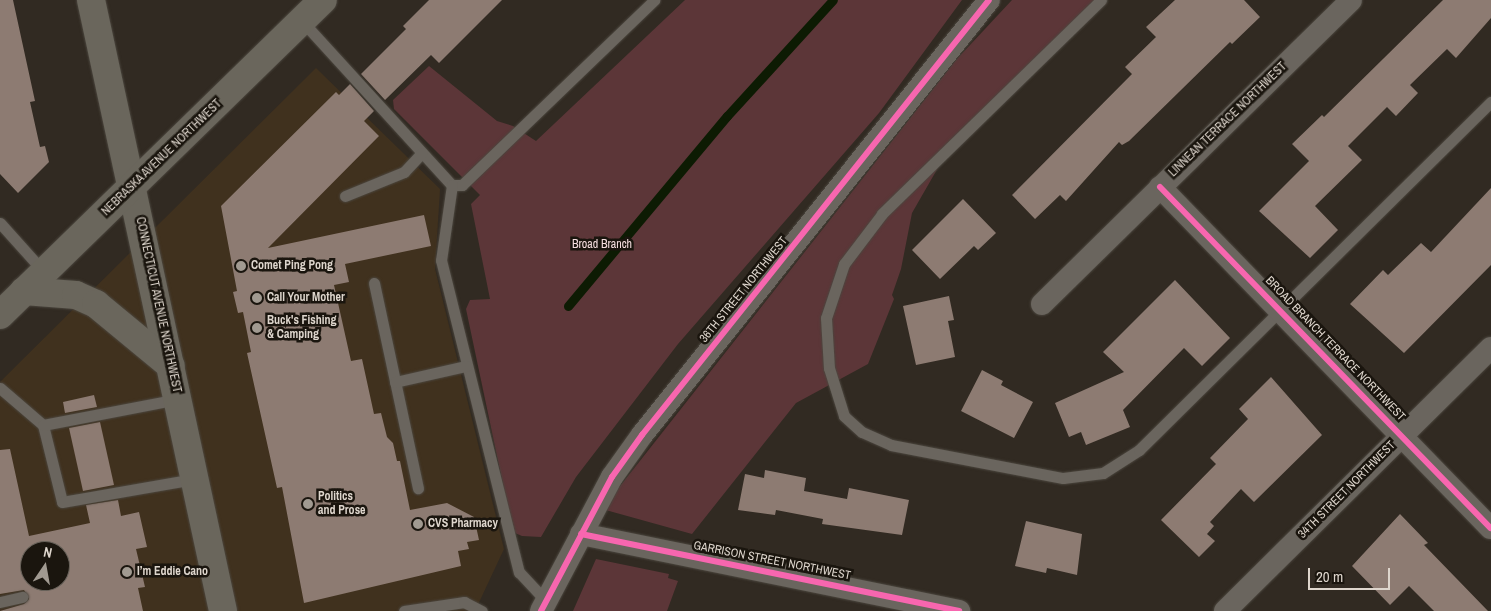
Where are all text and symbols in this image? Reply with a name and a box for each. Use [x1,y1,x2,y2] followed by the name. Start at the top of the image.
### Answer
[1166,60,1290,180] street label: LINNEAN TERRACE NORTHWEST
[99,97,225,219] street label: NEBRASKA AVENUE NORTHWEST
[132,215,184,395] street label: CONNECTICUT AVENUE NORTHWEST
[697,234,791,346] street label: 36TH STREET NORTHWEST
[572,238,632,252] park label: Broad Branch
[251,259,333,273] place label: Comet Ping Pong
[235,260,247,272] marker: Comet Ping Pong
[1262,274,1408,424] street label: BROAD BRANCH TERRACE NORTHWEST
[267,291,345,305] place label: Call Your Mother
[251,292,263,304] marker: Call Your Mother
[267,314,337,342] place label: Buck's Fishing & Camping
[251,322,263,334] marker: Buck's Fishing & Camping
[1295,438,1399,542] street label: 34TH STREET NORTHWEST
[318,490,366,518] place label: Politics and Prose
[302,498,314,510] marker: Politics and Prose
[428,517,498,531] place label: CVS Pharmacy
[412,518,424,530] marker: CVS Pharmacy
[692,539,852,583] street label: GARRISON STREET NORTHWEST
[20,541,70,591] north arrow
[42,543,54,562] text: N
[1311,558,1394,590] scale bar
[137,565,208,579] place label: I’m Eddie Cano
[121,566,133,578] marker: I’m Eddie Cano
[1316,566,1343,587] text: 20 m

